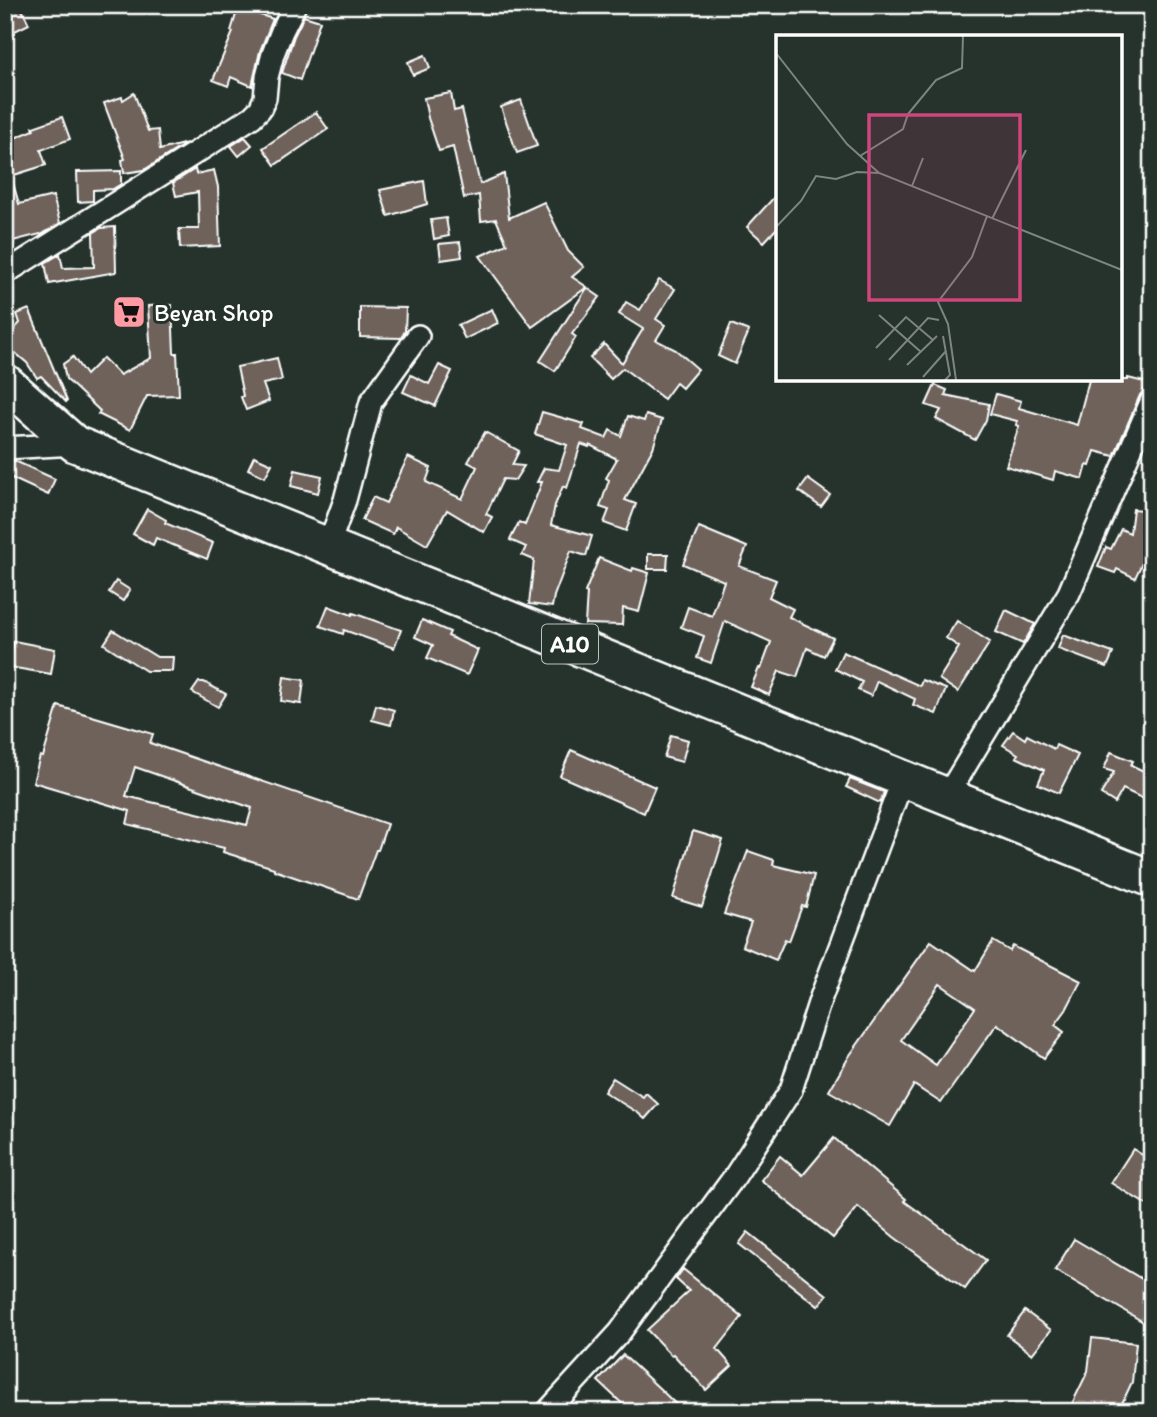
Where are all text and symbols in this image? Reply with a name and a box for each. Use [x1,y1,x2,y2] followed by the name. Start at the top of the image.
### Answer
[776,35,1122,382] inset map
[110,293,148,331] supermarket icon: Beyan Shop
[154,298,273,327] place label: Beyan Shop
[542,624,598,664] road number: A10

